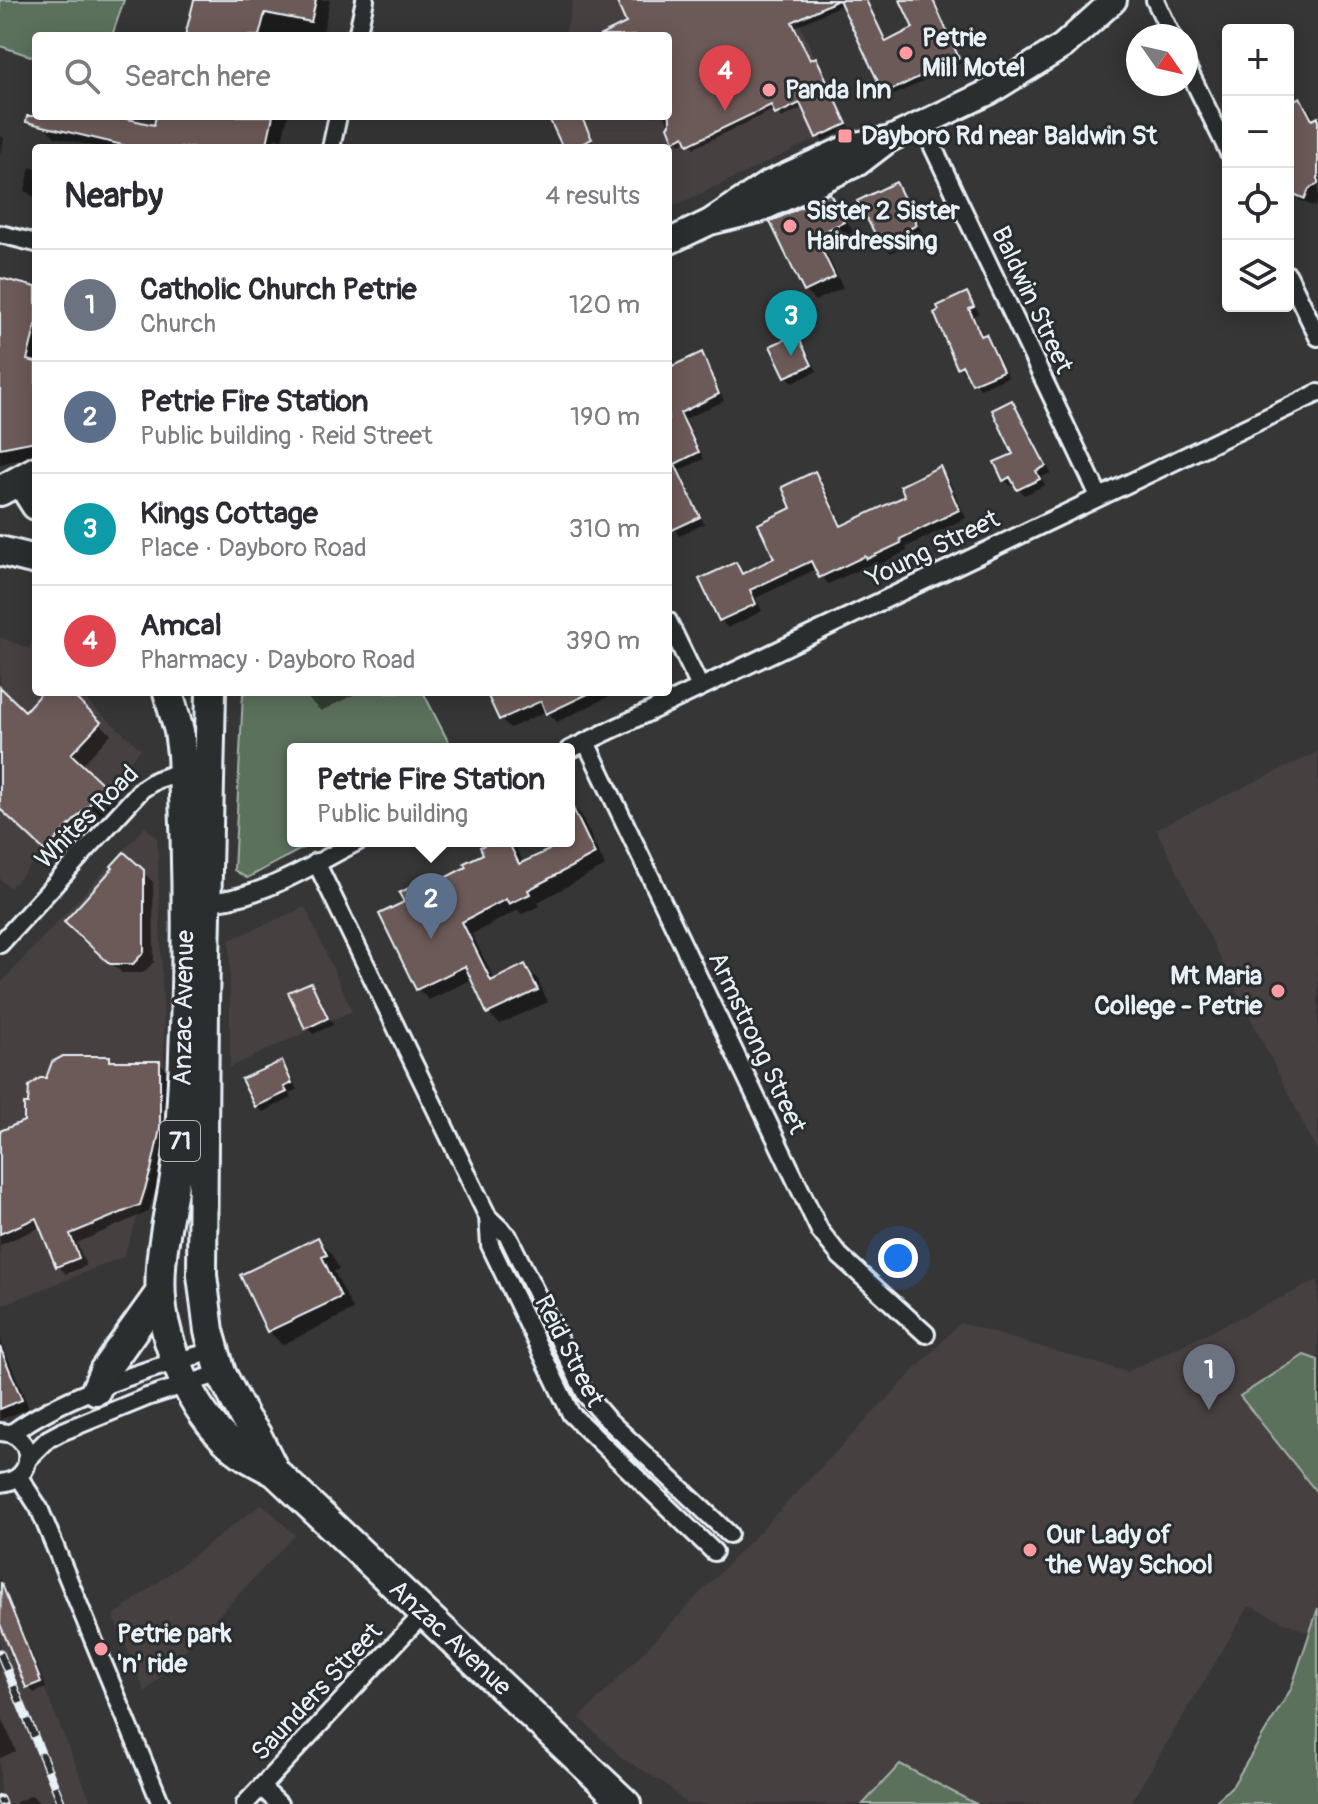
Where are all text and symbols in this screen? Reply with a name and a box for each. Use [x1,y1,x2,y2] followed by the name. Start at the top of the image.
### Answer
[922,22,1026,84] place label: Petrie Mill Motel
[1126,24,1198,96] north arrow
[1222,24,1294,312] map controls
[1222,24,1294,96] button: +
[32,32,672,120] search box
[897,44,915,62] marker: Petrie Mill Motel
[699,45,751,111] pin: 4
[60,54,104,98] icon: search
[124,58,271,95] text: Search here
[785,74,892,106] place label: Panda Inn
[760,81,778,99] marker: Panda Inn
[1222,96,1294,168] button: −
[861,120,1158,152] place label: Dayboro Rd near Baldwin St
[836,127,854,145] marker: Dayboro Rd near Baldwin St
[1222,168,1294,240] button: locate
[64,175,163,218] text: Nearby
[545,180,640,212] text: 4 results
[806,195,961,257] place label: Sister 2 Sister Hairdressing
[781,217,799,235] marker: Sister 2 Sister Hairdressing
[984,221,1080,379] street label: Baldwin Street
[1222,240,1294,312] button: layers
[140,271,417,308] text: Catholic Church Petrie
[85,289,95,321] text: 1
[569,289,640,321] text: 120 m
[765,290,817,356] pin: 3
[140,308,216,340] text: Church
[140,383,368,420] text: Petrie Fire Station
[83,401,97,433] text: 2
[570,401,640,433] text: 190 m
[140,420,433,452] text: Public building · Reid Street
[140,495,318,532] text: Kings Cottage
[860,503,1005,595] street label: Young Street
[83,513,97,545] text: 3
[569,513,640,545] text: 310 m
[140,532,367,564] text: Place · Dayboro Road
[140,607,222,644] text: Amcal
[82,625,98,657] text: 4
[566,625,640,657] text: 390 m
[140,644,416,676] text: Pharmacy · Dayboro Road
[287,743,575,847] popup
[28,758,146,876] street label: Whites Road
[317,761,545,798] text: Petrie Fire Station
[317,798,468,830] text: Public building
[405,873,457,939] pin: 2
[167,930,201,1086] street label: Anzac Avenue
[701,947,813,1140] street label: Armstrong Street
[1094,960,1263,1022] place label: Mt Maria College - Petrie
[1269,982,1287,1000] marker: Mt Maria College - Petrie
[160,1121,200,1161] road number: 71
[878,1238,918,1278] your location
[527,1290,611,1413] street label: Reid Street
[1183,1344,1235,1410] pin: 1
[1044,1519,1213,1581] place label: Our Lady of the Way School
[1021,1541,1039,1559] marker: Our Lady of the Way School
[382,1573,518,1703] street label: Anzac Avenue
[245,1616,390,1768] street label: Saunders Street
[117,1618,233,1680] place label: Petrie park 'n' ride
[92,1640,110,1658] marker: Petrie park 'n' ride

